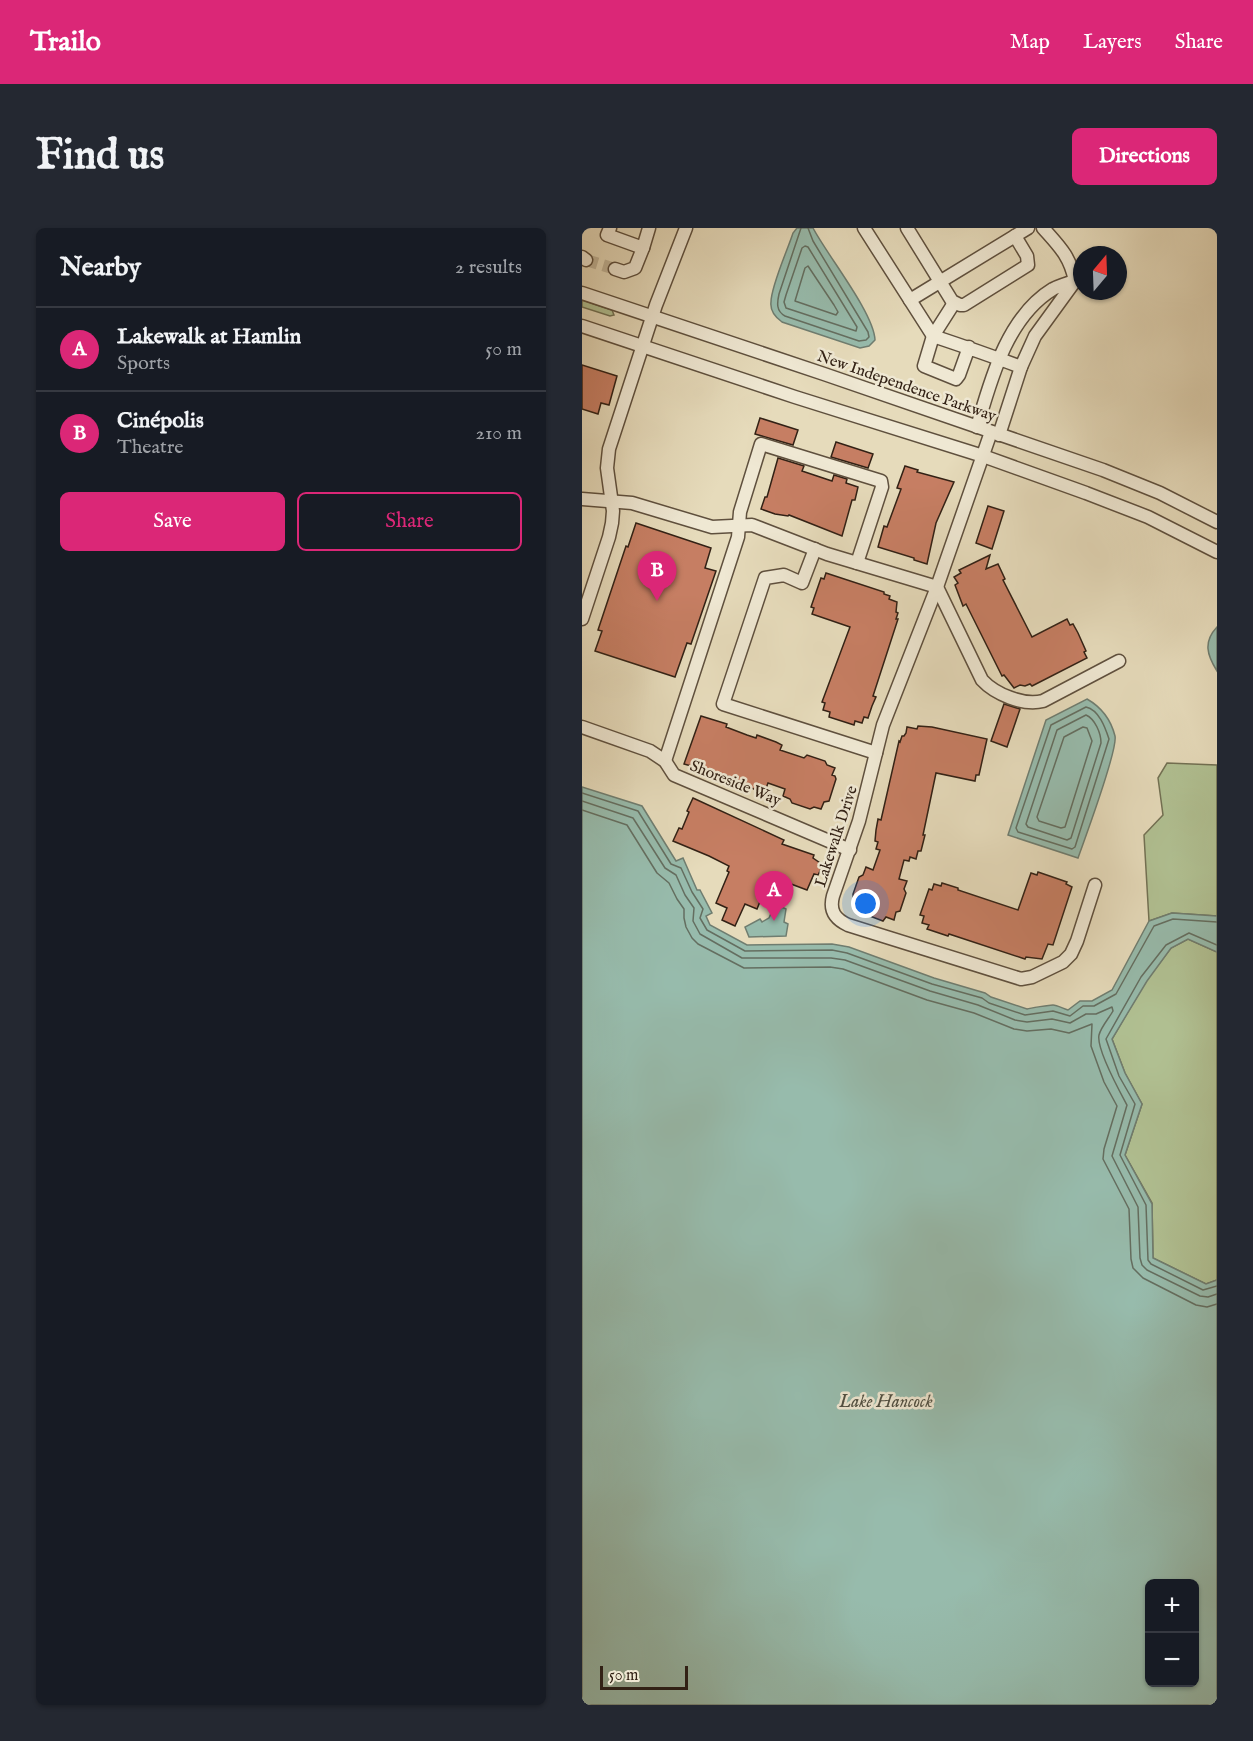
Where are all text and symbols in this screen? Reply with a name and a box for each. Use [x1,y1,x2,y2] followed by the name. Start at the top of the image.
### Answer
[30,25,101,60] text: Trailo
[1010,29,1050,56] text: Map
[1083,29,1142,56] text: Layers
[1175,29,1223,56] text: Share
[1072,128,1217,185] button: Directions
[36,130,164,183] text: Find us
[1073,246,1127,300] north arrow
[60,251,141,284] text: Nearby
[455,255,522,280] text: 2 results
[117,323,301,351] text: Lakewalk at Hamlin
[73,337,86,362] text: A
[485,337,522,362] text: 50 m
[814,347,999,427] street label: New Independence Parkway
[117,351,170,376] text: Sports
[117,407,204,435] text: Cinépolis
[73,421,86,446] text: B
[476,421,522,446] text: 210 m
[117,435,183,460] text: Theatre
[60,492,285,551] button: Save
[297,492,522,551] button: Share
[638,552,676,601] pin: B
[687,756,784,811] street label: Shoreside Way
[811,783,863,890] street label: Lakewalk Drive
[754,872,794,921] pin: A
[851,889,880,918] your location
[838,1391,933,1414] water label: Lake Hancock
[1145,1579,1199,1687] map controls
[1145,1579,1199,1633] button: +
[1145,1633,1199,1687] button: −
[600,1663,688,1690] scale bar
[609,1666,638,1686] text: 50 m

